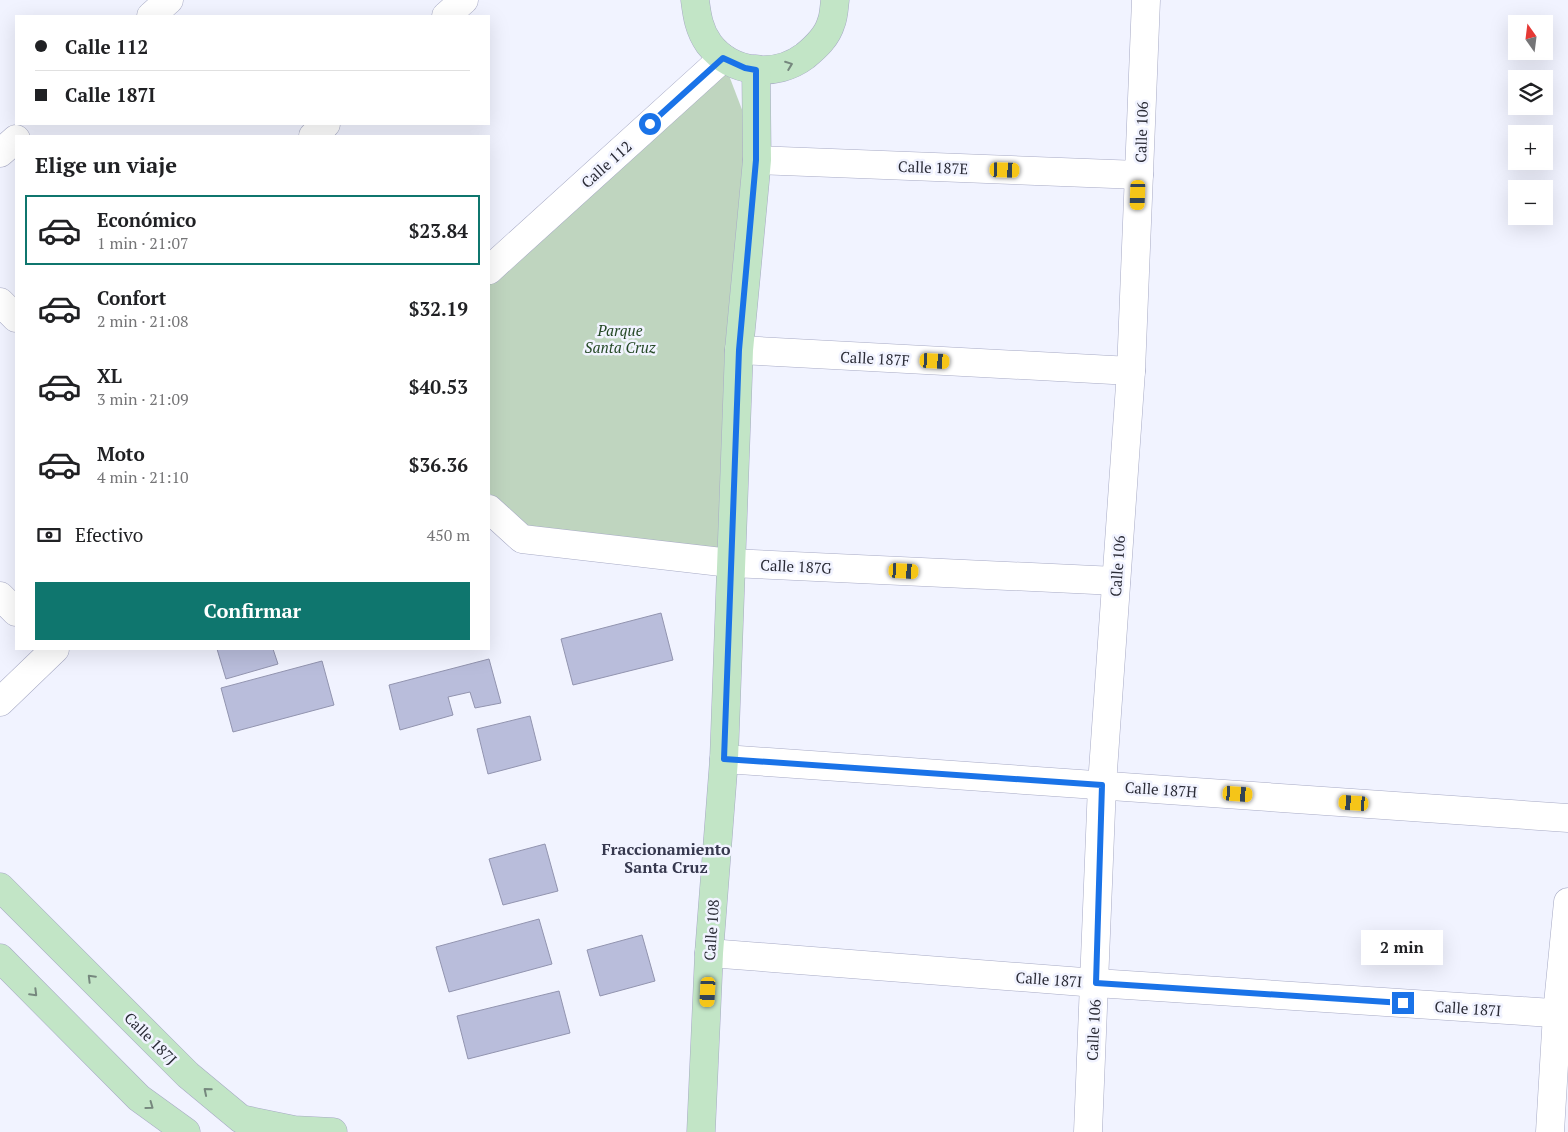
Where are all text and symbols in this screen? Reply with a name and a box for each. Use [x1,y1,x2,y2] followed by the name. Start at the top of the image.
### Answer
[1508,15,1552,60] north arrow
[1508,15,1553,225] map controls
[65,34,148,59] text: Calle 112
[784,61,793,71] one-way arrow
[1508,70,1553,115] button: layers
[65,82,155,107] text: Calle 187I
[1130,101,1152,163] street label: Calle 106
[639,113,661,135] route start
[1508,125,1553,170] button: +
[576,136,636,192] street label: Calle 112
[35,150,177,179] text: Elige un viaje
[898,156,968,178] street label: Calle 187E
[989,162,1020,178] car
[1129,180,1146,210] car
[1508,180,1553,225] button: −
[97,207,196,232] text: Económico
[37,208,82,253] icon: car
[409,218,468,243] text: $23.84
[97,232,189,254] text: 1 min · 21:07
[97,285,166,310] text: Confort
[37,286,82,331] icon: car
[409,296,468,321] text: $32.19
[97,310,189,332] text: 2 min · 21:08
[585,320,656,357] park label: Parque Santa Cruz
[840,346,910,370] street label: Calle 187F
[919,353,950,369] car
[97,363,122,388] text: XL
[37,364,82,409] icon: car
[409,374,468,399] text: $40.53
[97,388,189,410] text: 3 min · 21:09
[97,441,145,466] text: Moto
[37,442,82,487] icon: car
[409,452,468,477] text: $36.36
[97,466,189,488] text: 4 min · 21:10
[35,521,63,549] icon: cash
[75,522,143,547] text: Efectivo
[427,524,470,546] text: 450 m
[1105,535,1129,597] street label: Calle 106
[760,554,833,578] street label: Calle 187G
[888,563,919,579] car
[35,582,470,640] button: Confirmar
[1124,777,1198,802] street label: Calle 187H
[1222,785,1253,803] car
[1338,794,1369,812] car
[601,838,731,878] district label: Fraccionamiento Santa Cruz
[699,899,723,961] street label: Calle 108
[1362,930,1444,966] callout: 2 min
[1380,936,1424,958] text: 2 min
[1015,967,1083,991] street label: Calle 187I
[88,975,97,984] one-way arrow
[699,977,716,1007] car
[28,987,37,996] one-way arrow
[1392,992,1414,1014] route end
[1434,996,1502,1020] street label: Calle 187I
[1081,999,1105,1061] street label: Calle 106
[120,1007,182,1069] street label: Calle 187J
[204,1088,213,1097] one-way arrow
[144,1100,154,1109] one-way arrow

